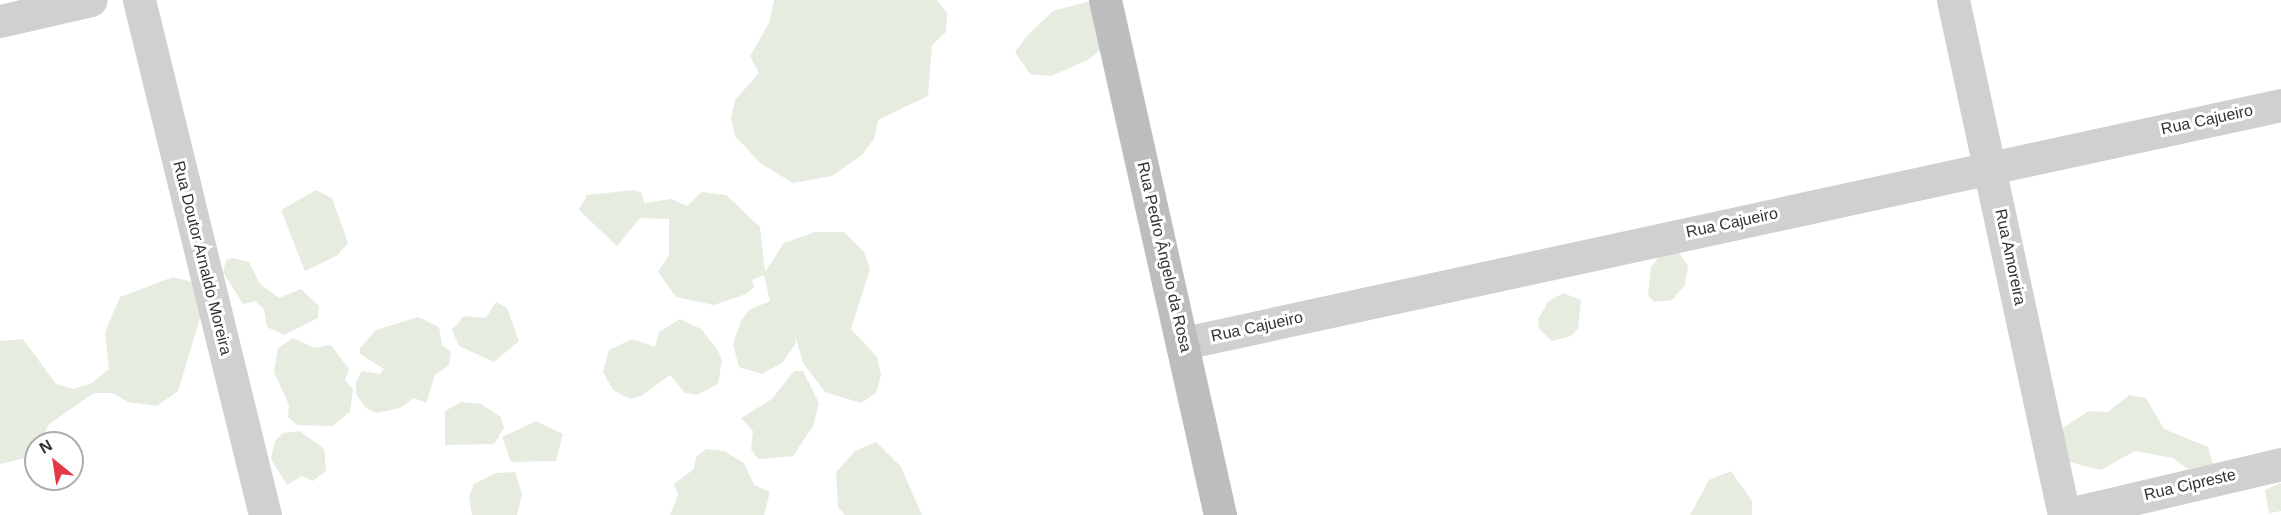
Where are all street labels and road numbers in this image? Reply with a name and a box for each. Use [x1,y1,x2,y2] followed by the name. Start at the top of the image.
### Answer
[2159,101,2255,139] street label: Rua Cajueiro
[168,159,236,357] street label: Rua Doutor Arnaldo Moreira
[1133,160,1195,354] street label: Rua Pedro Ângelo da Rosa
[1684,204,1780,242] street label: Rua Cajueiro
[1990,207,2030,307] street label: Rua Amoreira
[1209,308,1305,346] street label: Rua Cajueiro
[2142,465,2238,505] street label: Rua Cipreste

